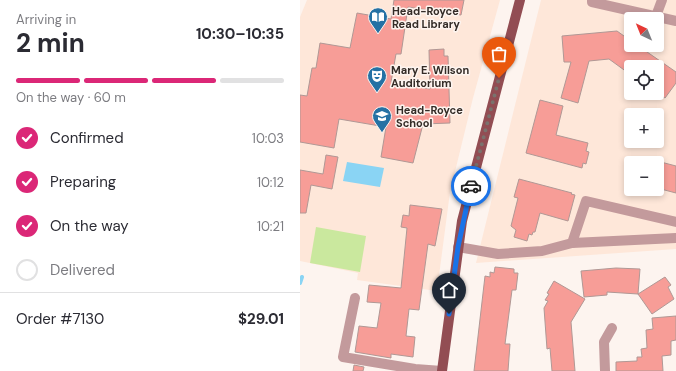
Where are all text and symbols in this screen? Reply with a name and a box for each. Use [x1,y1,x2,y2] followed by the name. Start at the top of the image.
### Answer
[392,4,460,31] place label: Head-Royce Read Library
[367,6,389,34] library icon: Head-Royce Read Library
[16,11,76,28] text: Arriving in
[624,12,664,52] north arrow
[624,12,664,196] map controls
[196,24,284,44] text: 10:30–10:35
[16,26,85,60] text: 2 min
[482,37,516,78] pin
[488,43,510,65] icon: bag
[624,60,664,100] button: locate
[391,63,469,90] place label: Mary E. Wilson Auditorium
[366,65,388,93] theatre icon: Mary E. Wilson Auditorium
[16,89,126,106] text: On the way · 60 m
[396,103,463,130] place label: Head-Royce School
[371,105,393,133] school or university icon: Head-Royce School
[624,108,664,148] button: +
[16,127,38,149] icon: check
[50,128,124,148] text: Confirmed
[252,130,284,147] text: 10:03
[624,156,664,196] button: −
[451,166,491,206] courier
[16,171,38,193] icon: check
[50,172,116,192] text: Preparing
[257,174,284,191] text: 10:12
[460,175,482,197] icon: car
[16,215,38,237] icon: check
[50,216,129,236] text: On the way
[257,218,284,235] text: 10:21
[50,260,115,280] text: Delivered
[432,273,466,314] pin
[438,279,460,301] icon: home
[16,309,104,329] text: Order #7130
[238,309,284,329] text: $29.01

